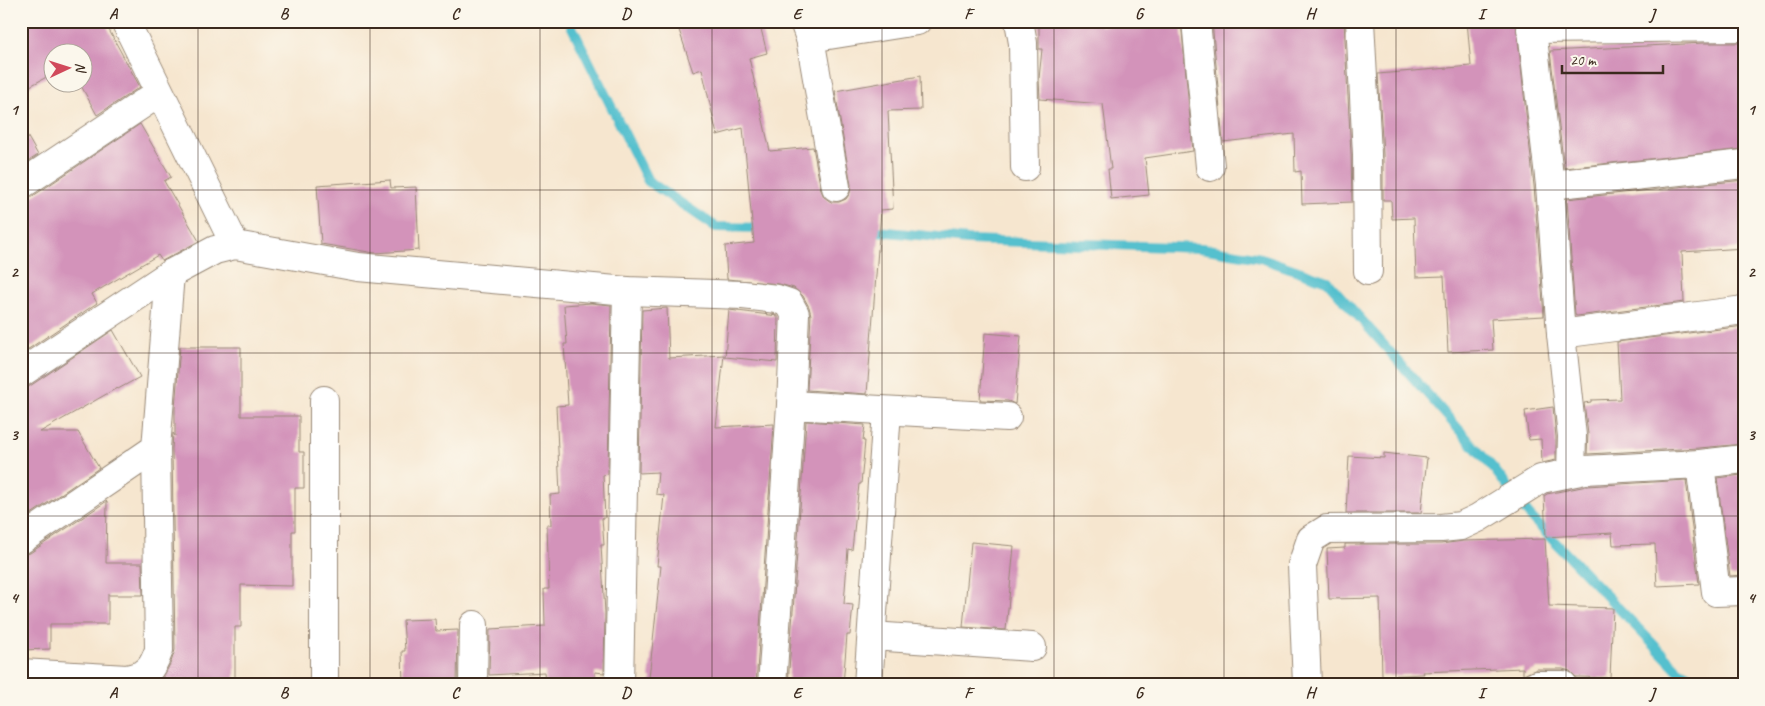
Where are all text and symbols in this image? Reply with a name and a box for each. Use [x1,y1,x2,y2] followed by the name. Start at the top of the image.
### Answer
[109,4,119,24] text: A
[280,4,290,24] text: B
[451,4,461,24] text: C
[621,4,632,24] text: D
[793,4,804,24] text: E
[964,4,975,24] text: F
[1135,4,1145,24] text: G
[1305,4,1317,24] text: H
[1478,4,1488,24] text: I
[1648,4,1657,24] text: J
[42,42,92,92] north arrow
[1562,42,1664,74] scale bar
[1570,51,1597,70] text: 20 m
[72,62,89,74] text: N
[10,100,19,120] text: 1
[1747,100,1756,120] text: 1
[10,262,19,282] text: 2
[1747,262,1756,282] text: 2
[10,425,19,445] text: 3
[1747,425,1756,445] text: 3
[10,588,19,608] text: 4
[1747,588,1756,608] text: 4
[109,683,119,703] text: A
[280,683,290,703] text: B
[451,683,461,703] text: C
[621,683,632,703] text: D
[793,683,804,703] text: E
[964,683,975,703] text: F
[1135,683,1145,703] text: G
[1305,683,1317,703] text: H
[1478,683,1488,703] text: I
[1648,683,1657,703] text: J

